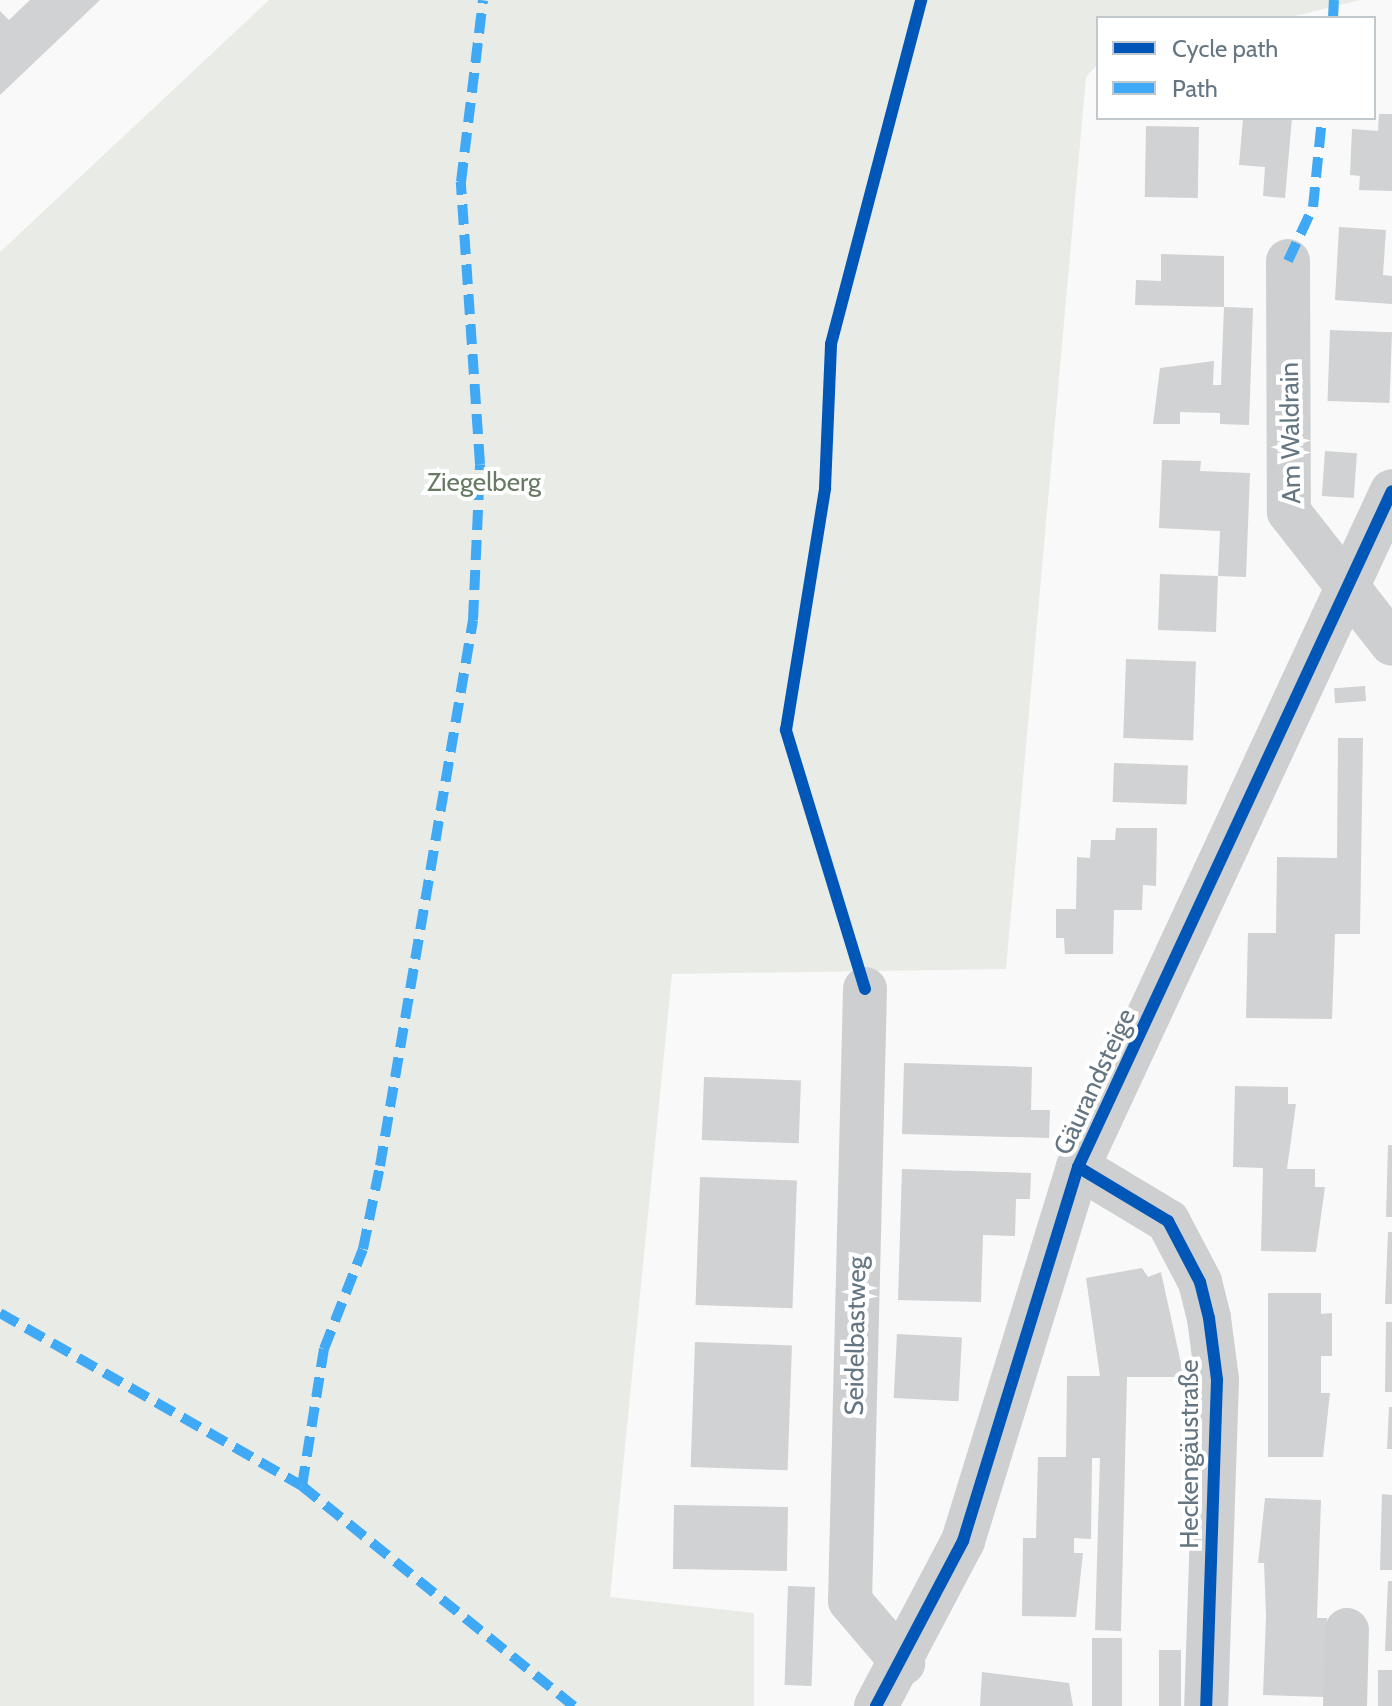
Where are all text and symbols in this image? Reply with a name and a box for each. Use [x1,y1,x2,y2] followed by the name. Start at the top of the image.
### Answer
[1096,16,1376,120] legend
[1172,34,1278,63] text: Cycle path
[1172,74,1218,103] text: Path
[1274,362,1308,504] street label: Am Waldrain
[427,467,541,499] park label: Ziegelberg
[1048,1004,1142,1160] street label: Gäurandsteige
[839,1256,873,1416] street label: Seidelbastweg
[1174,1359,1206,1549] street label: Heckengäustraße

